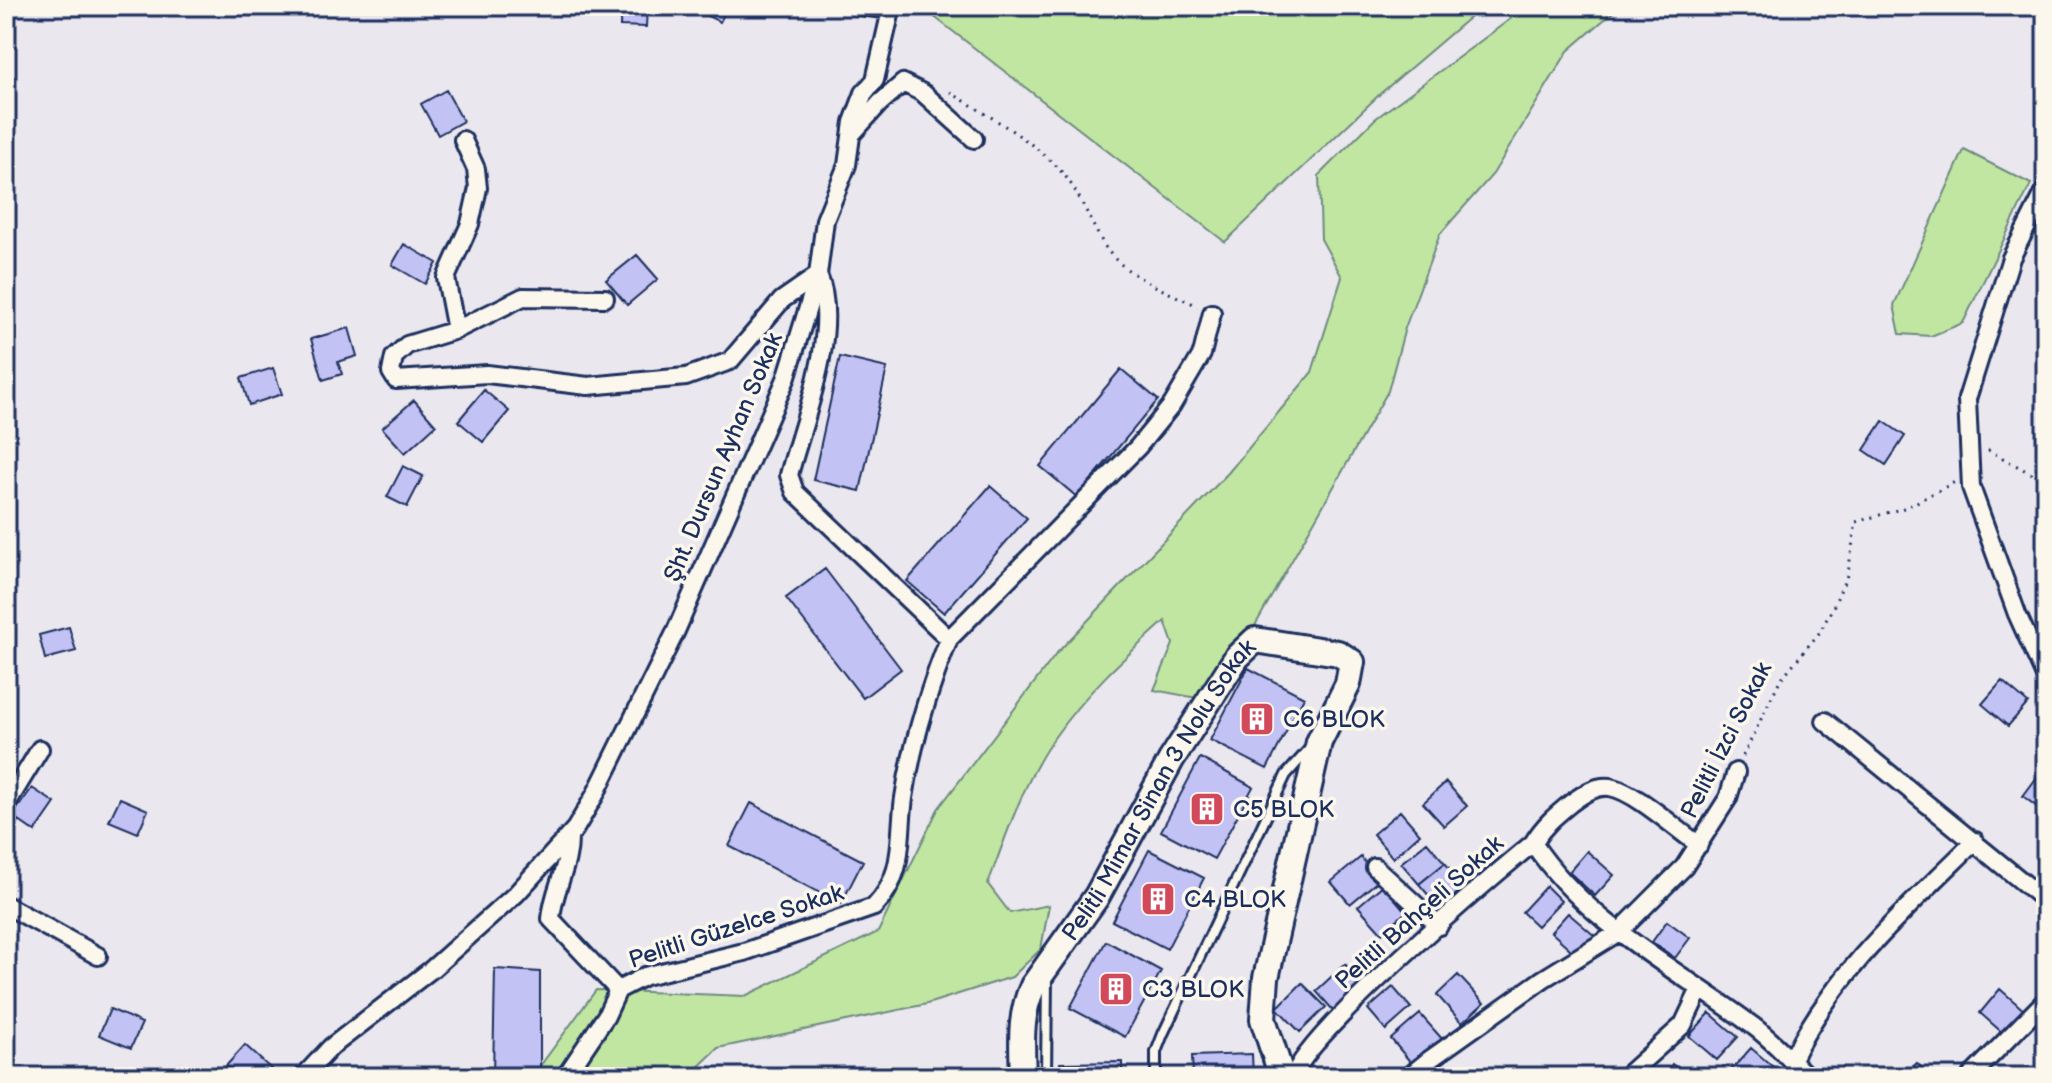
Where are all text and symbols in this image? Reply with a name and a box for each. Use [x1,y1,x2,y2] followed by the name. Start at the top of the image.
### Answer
[658,328,789,586] street label: Şht. Dursun Ayhan Sokak
[1056,633,1262,946] street label: Pelitli Mimar Sinan 3 Nolu Sokak
[1675,657,1778,823] street label: Pelitli İzci Sokak
[1238,700,1276,738] building icon: C6 BLOK
[1283,705,1385,734] place label: C6 BLOK
[1188,790,1226,828] building icon: C5 BLOK
[1233,795,1334,824] place label: C5 BLOK
[1329,829,1510,996] street label: Pelitli Bahçeli Sokak
[625,878,847,975] street label: Pelitli Güzelce Sokak
[1139,880,1177,918] building icon: C4 BLOK
[1184,885,1286,914] place label: C4 BLOK
[1097,970,1135,1008] building icon: C3 BLOK
[1142,975,1244,1004] place label: C3 BLOK

